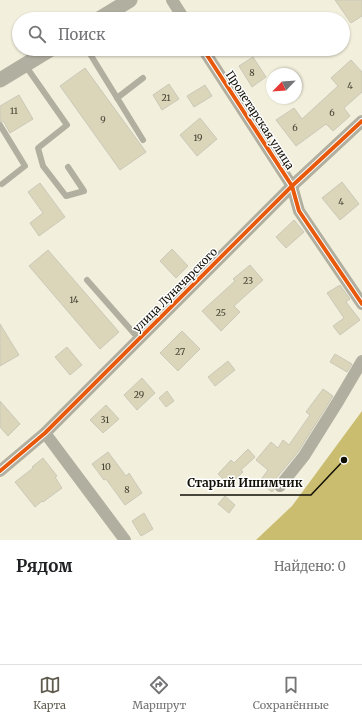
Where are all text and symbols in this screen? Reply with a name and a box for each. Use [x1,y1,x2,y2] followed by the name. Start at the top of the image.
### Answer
[12,12,350,56] search box
[26,23,48,45] icon: search
[58,25,105,44] text: Поиск
[249,67,255,78] house number: 8
[223,68,297,172] street label: Пролетарская улица
[266,68,302,104] north arrow
[347,80,353,91] house number: 4
[161,92,171,103] house number: 21
[10,105,18,116] house number: 11
[329,107,335,118] house number: 6
[100,114,106,125] house number: 9
[292,122,298,133] house number: 6
[193,132,203,143] house number: 19
[338,196,344,207] house number: 4
[130,244,221,335] street label: улица Луначарского
[243,275,253,286] house number: 23
[69,294,79,305] house number: 14
[216,307,226,318] house number: 25
[175,346,185,357] house number: 27
[134,389,144,400] house number: 29
[101,414,109,425] house number: 31
[101,461,111,472] house number: 10
[180,471,311,495] callout: Старый Ишимчик
[187,475,303,490] text: Старый Ишимчик
[124,484,130,495] house number: 8
[16,555,72,577] text: Рядом
[274,558,346,575] text: Найдено: 0
[33,674,66,712] tab: Карта
[132,674,186,712] tab: Маршрут
[253,674,329,712] tab: Сохранённые

